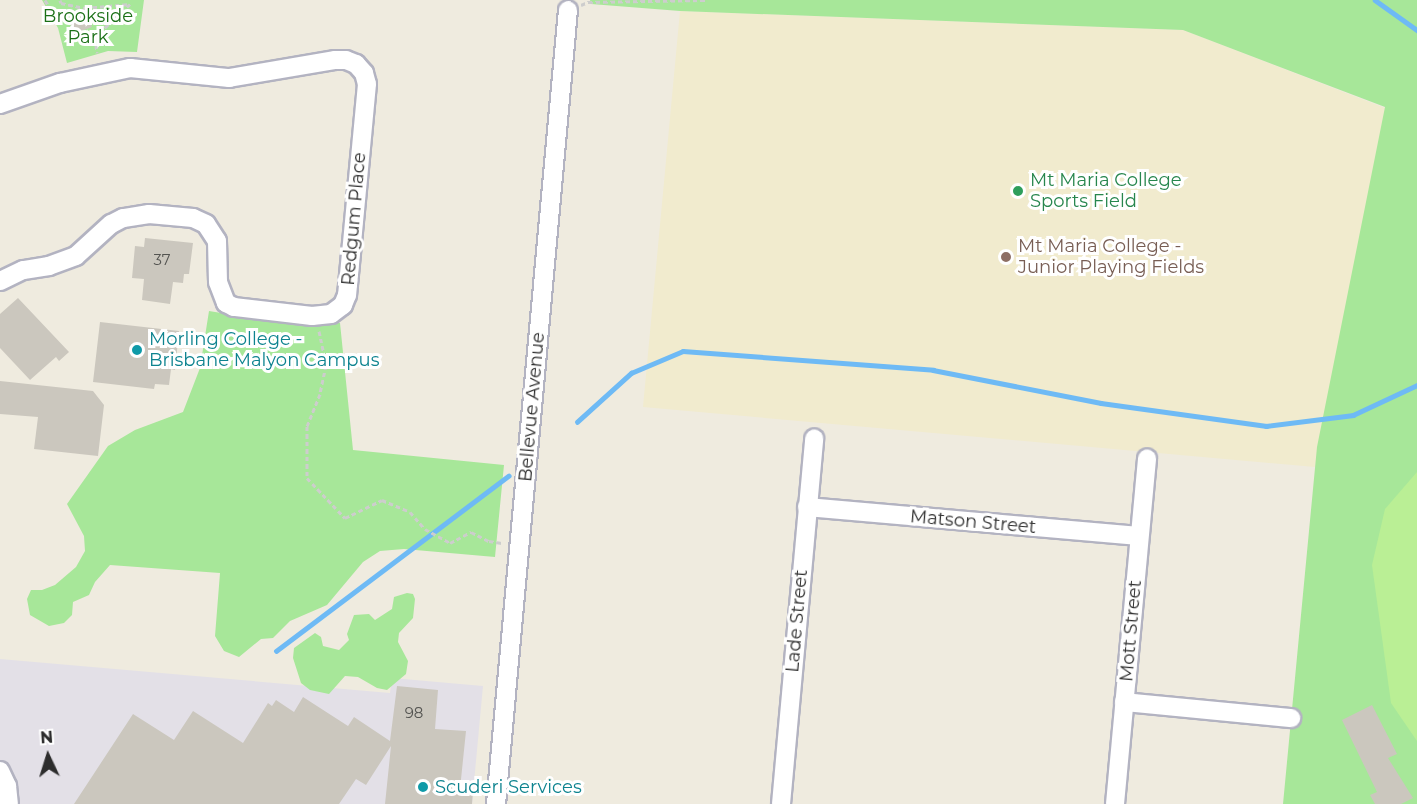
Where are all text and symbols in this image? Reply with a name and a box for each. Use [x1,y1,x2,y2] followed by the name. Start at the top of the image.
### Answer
[43,6,133,48] park label: Brookside Park
[337,152,371,286] street label: Redgum Place
[1030,170,1182,213] place label: Mt Maria College Sports Field
[1011,184,1025,198] marker: Mt Maria College Sports Field
[1018,236,1204,278] place label: Mt Maria College - Junior Playing Fields
[999,250,1013,264] marker: Mt Maria College - Junior Playing Fields
[153,251,171,269] house number: 37
[149,329,379,372] place label: Morling College - Brisbane Malyon Campus
[515,331,549,483] street label: Bellevue Avenue
[130,343,144,357] marker: Morling College - Brisbane Malyon Campus
[909,506,1037,538] street label: Matson Street
[782,569,812,673] street label: Lade Street
[1116,579,1146,683] street label: Mott Street
[405,704,423,722] house number: 98
[18,726,78,786] north arrow
[40,728,54,747] text: N
[435,776,582,798] place label: Scuderi Services
[416,780,430,794] marker: Scuderi Services

